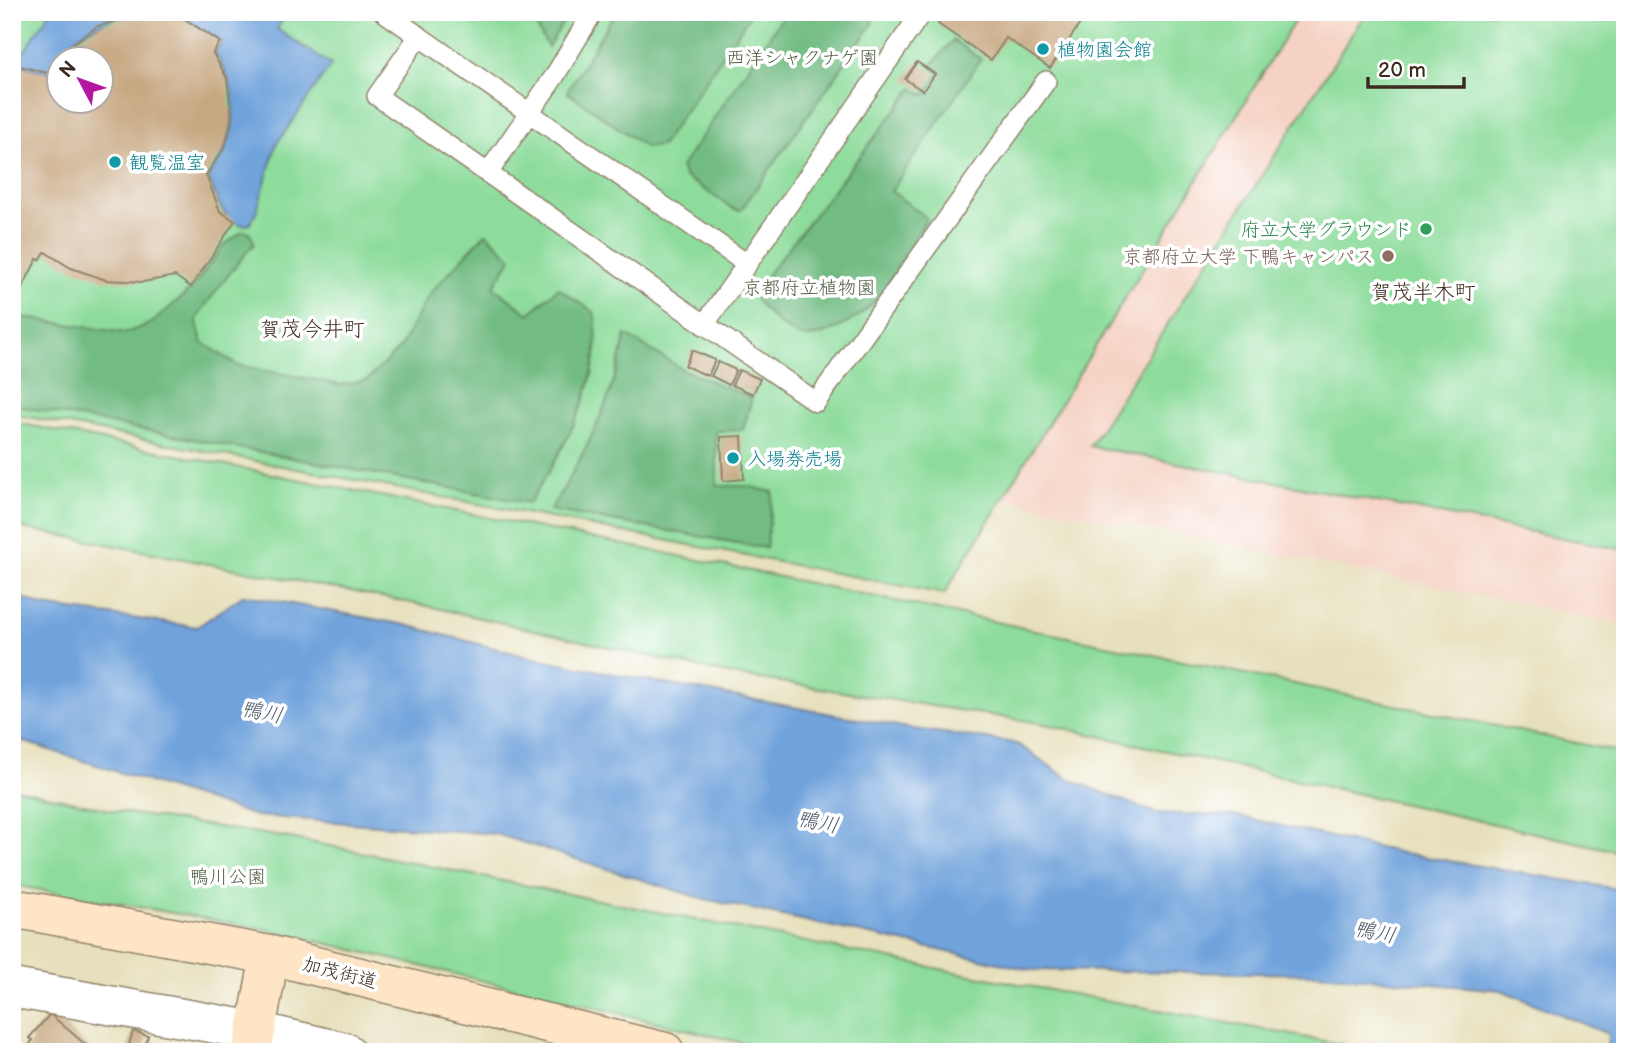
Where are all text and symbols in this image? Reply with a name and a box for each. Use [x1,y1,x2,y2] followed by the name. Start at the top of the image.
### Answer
[1057,39,1152,62] place label: 植物園会館
[1035,41,1051,57] marker: 植物園会館
[46,46,116,116] north arrow
[1368,46,1464,90] scale bar
[726,47,878,70] park label: 西洋シャクナゲ園
[55,57,82,83] text: N
[1378,58,1426,83] text: 20 m
[129,152,205,175] place label: 観覧温室
[107,154,123,170] marker: 観覧温室
[1241,219,1412,242] place label: 府立大学グラウンド
[1418,221,1434,237] marker: 府立大学グラウンド
[1123,246,1374,269] place label: 京都府立大学 下鴨キャンパス
[1380,248,1396,264] marker: 京都府立大学 下鴨キャンパス
[742,277,876,300] park label: 京都府立植物園
[1371,280,1476,305] district label: 賀茂半木町
[260,317,365,342] district label: 賀茂今井町
[747,448,842,471] place label: 入場券売場
[725,450,741,466] marker: 入場券売場
[239,696,285,729] water label: 鴨川
[795,806,841,839] water label: 鴨川
[190,866,266,889] park label: 鴨川公園
[1352,916,1398,949] water label: 鴨川
[300,953,379,994] street label: 加茂街道

